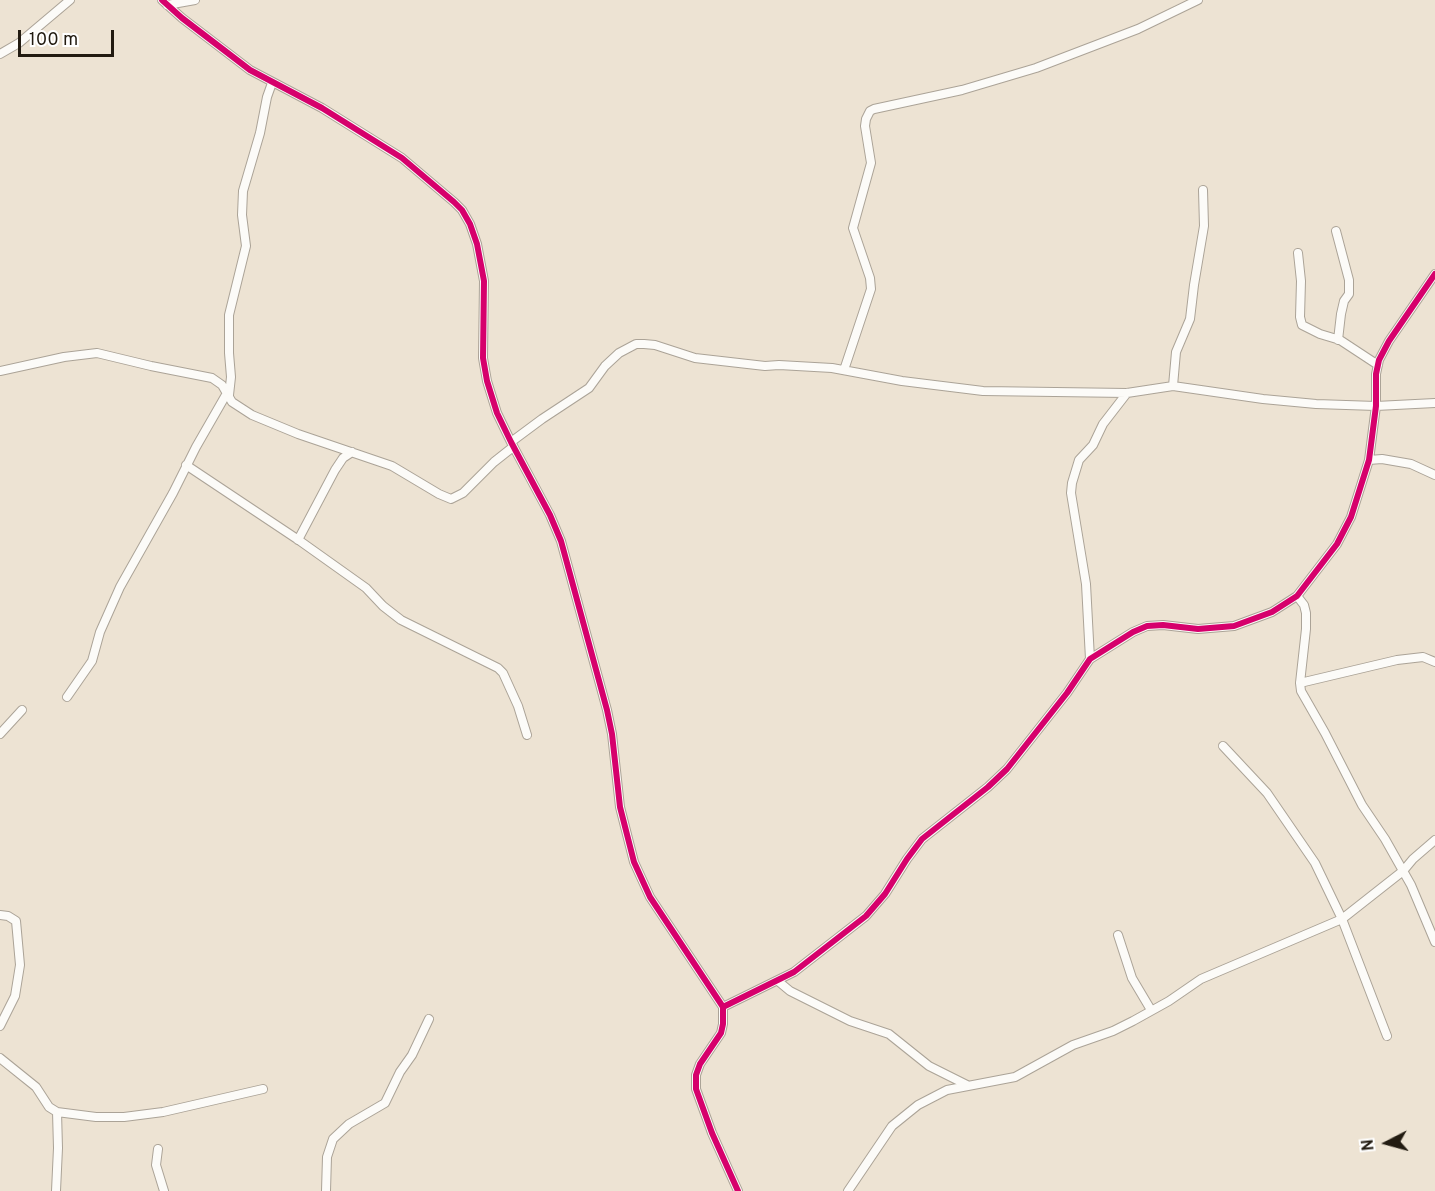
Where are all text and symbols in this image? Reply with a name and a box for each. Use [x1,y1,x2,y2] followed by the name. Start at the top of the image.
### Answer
[21,18,117,56] scale bar
[29,29,78,52] text: 100 m
[1357,1113,1417,1173] north arrow
[1359,1138,1380,1152] text: N

